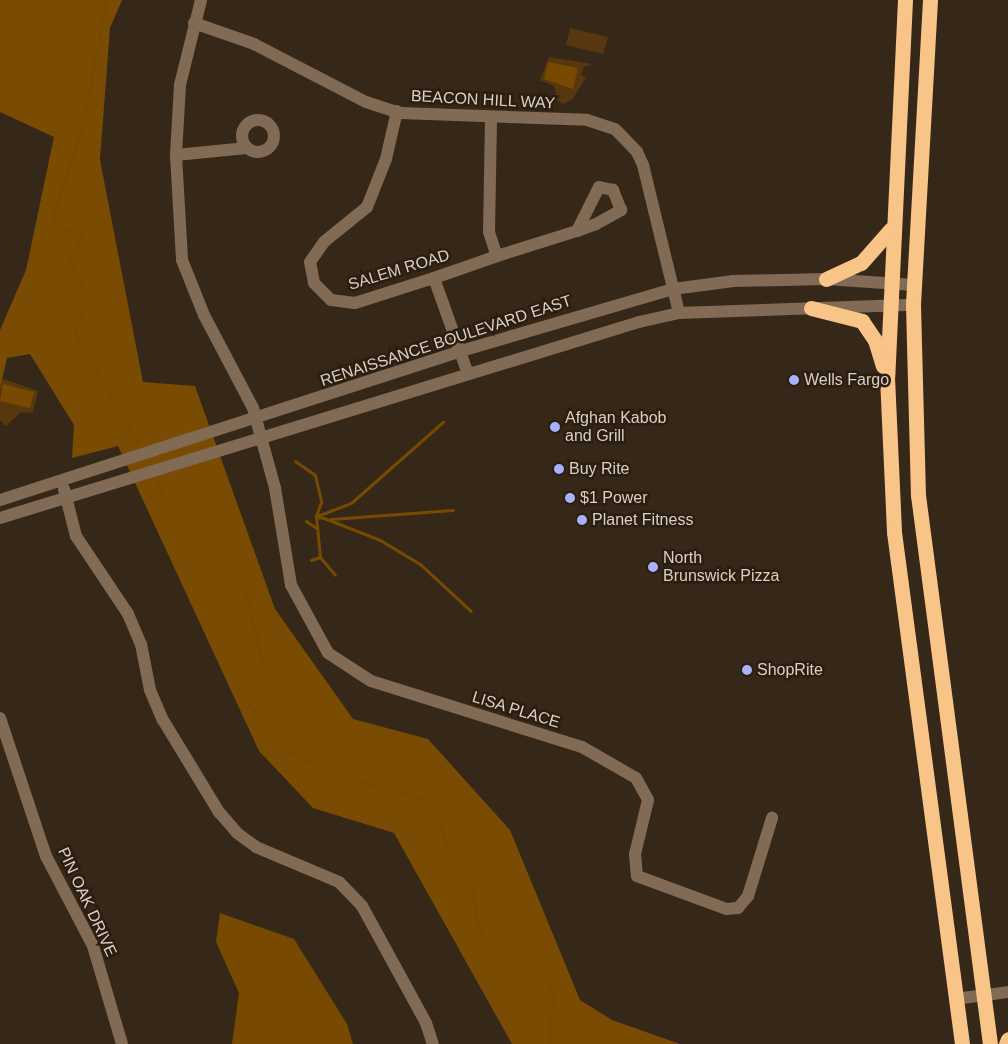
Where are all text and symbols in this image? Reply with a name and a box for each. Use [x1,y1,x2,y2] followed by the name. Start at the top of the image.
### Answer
[410,87,556,113] street label: BEACON HILL WAY
[346,245,452,295] street label: SALEM ROAD
[318,291,574,391] street label: RENAISSANCE BOULEVARD EAST
[804,370,889,390] place label: Wells Fargo
[788,374,800,386] marker: Wells Fargo
[565,408,666,446] place label: Afghan Kabob and Grill
[549,421,561,433] marker: Afghan Kabob and Grill
[569,459,629,479] place label: Buy Rite
[553,463,565,475] marker: Buy Rite
[580,488,648,508] place label: $1 Power
[564,492,576,504] marker: $1 Power
[592,510,693,530] place label: Planet Fitness
[576,514,588,526] marker: Planet Fitness
[663,548,779,586] place label: North Brunswick Pizza
[647,561,659,573] marker: North Brunswick Pizza
[757,660,823,680] place label: ShopRite
[741,664,753,676] marker: ShopRite
[469,687,563,733] street label: LISA PLACE
[53,844,121,960] street label: PIN OAK DRIVE

